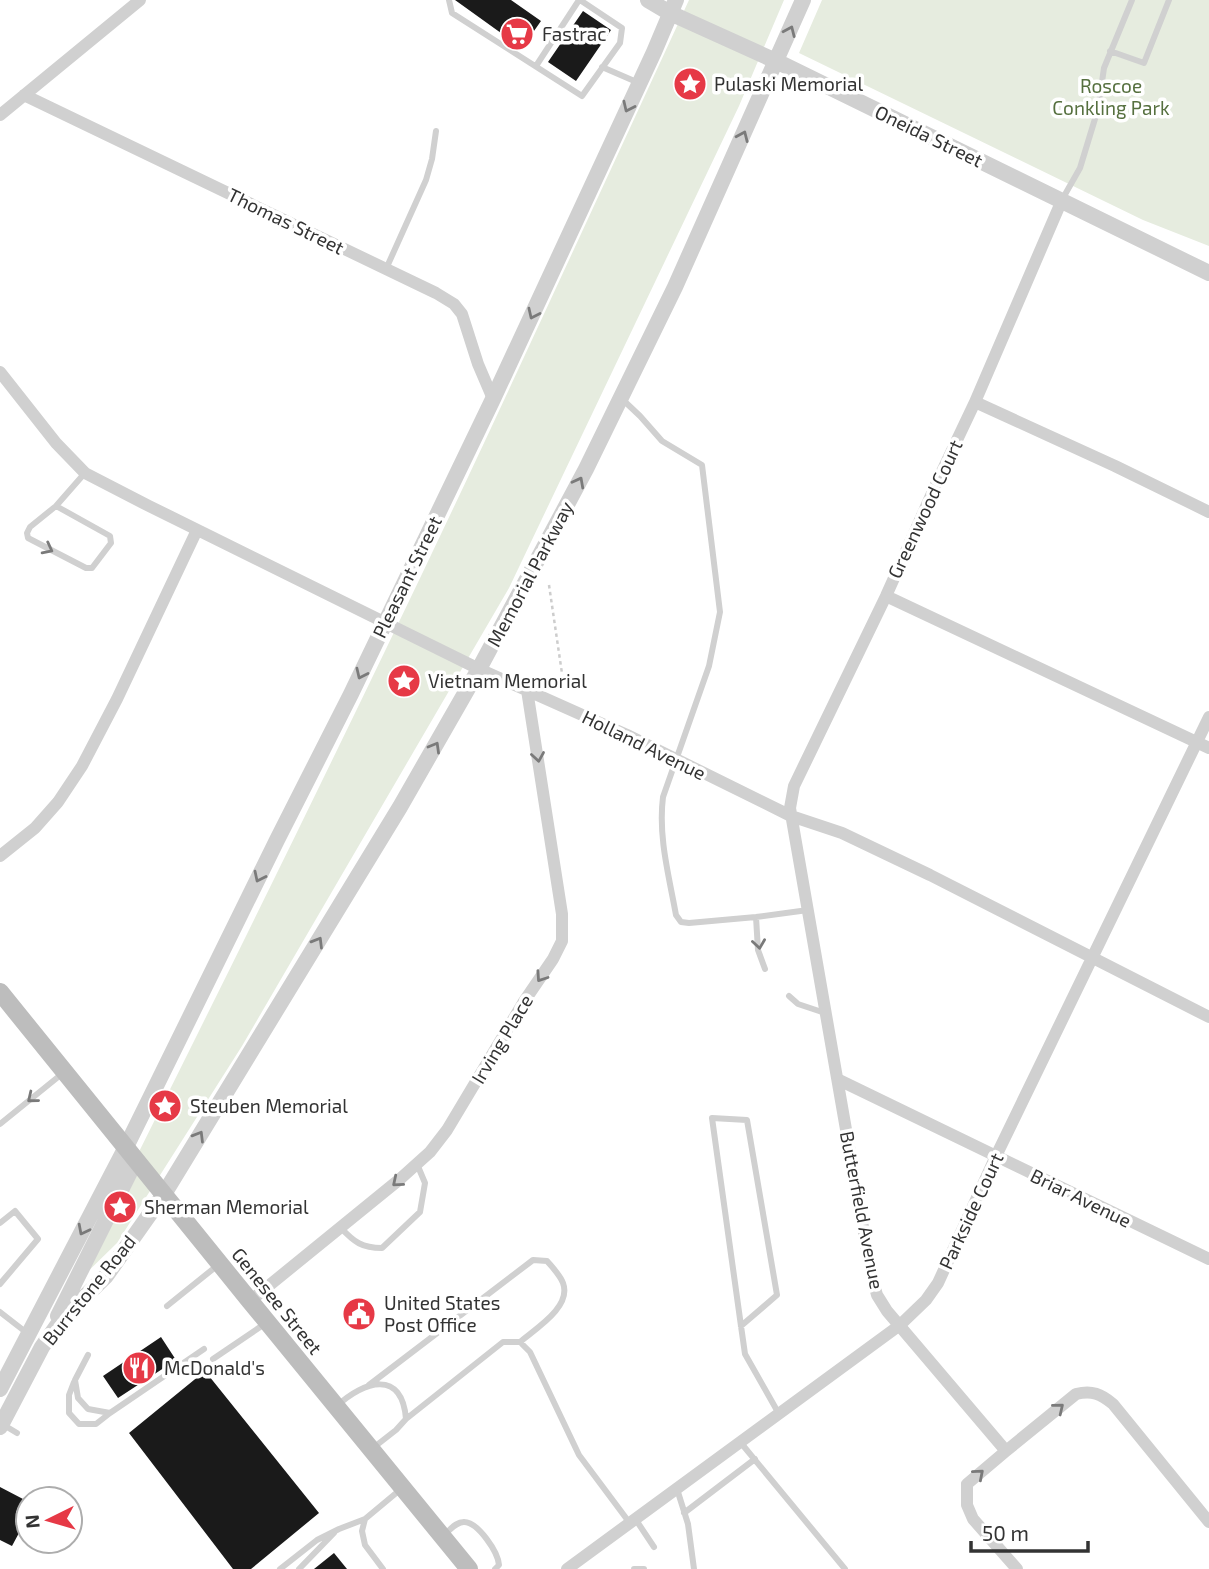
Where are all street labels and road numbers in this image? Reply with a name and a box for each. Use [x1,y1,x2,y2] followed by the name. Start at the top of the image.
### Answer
[872,100,987,172] street label: Oneida Street
[224,182,348,259] street label: Thomas Street
[882,436,967,582] street label: Greenwood Court
[482,497,578,650] street label: Memorial Parkway
[367,512,446,642] street label: Pleasant Street
[579,705,710,784] street label: Holland Avenue
[466,990,537,1087] street label: Irving Place
[836,1129,889,1291] street label: Butterfield Avenue
[934,1149,1008,1273] street label: Parkside Court
[1027,1163,1135,1232] street label: Briar Avenue
[37,1230,140,1349] street label: Burrstone Road
[227,1243,327,1359] street label: Genesee Street

